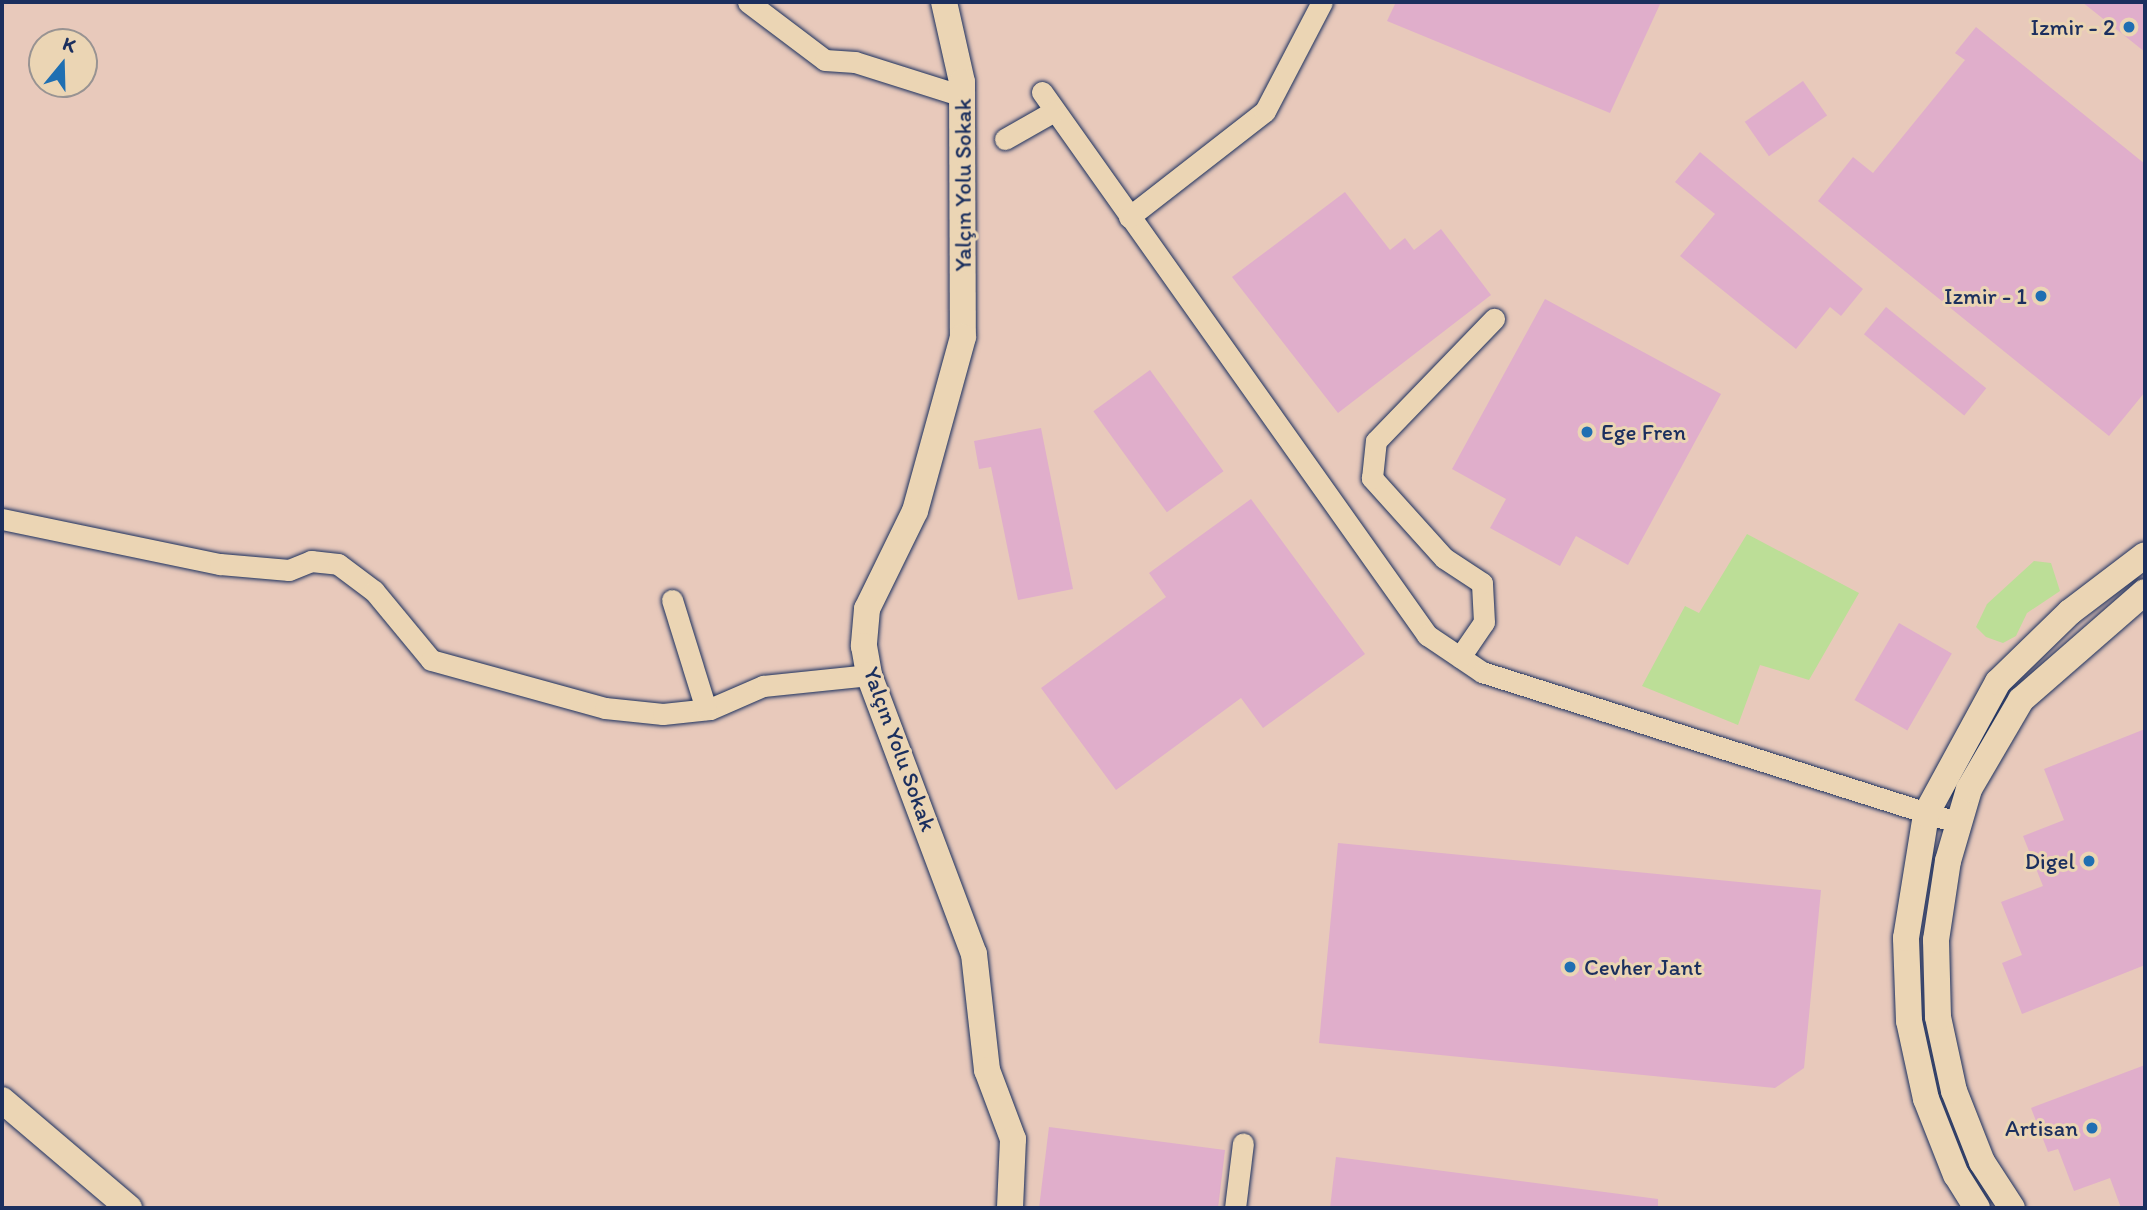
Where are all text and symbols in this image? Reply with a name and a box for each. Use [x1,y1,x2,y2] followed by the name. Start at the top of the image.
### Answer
[2031,13,2115,41] place label: Izmir - 2
[2121,19,2137,35] marker: Izmir - 2
[28,28,98,98] north arrow
[60,32,79,57] text: K
[949,99,977,271] street label: Yalçın Yolu Sokak
[1944,282,2027,310] place label: Izmir - 1
[2033,288,2049,304] marker: Izmir - 1
[1601,418,1686,446] place label: Ege Fren
[1579,424,1595,440] marker: Ege Fren
[858,663,942,835] street label: Yalçın Yolu Sokak
[2025,847,2075,875] place label: Digel
[2081,853,2097,869] marker: Digel
[1584,953,1702,981] place label: Cevher Jant
[1562,959,1578,975] marker: Cevher Jant
[2005,1114,2078,1142] place label: Artisan
[2084,1120,2100,1136] marker: Artisan

